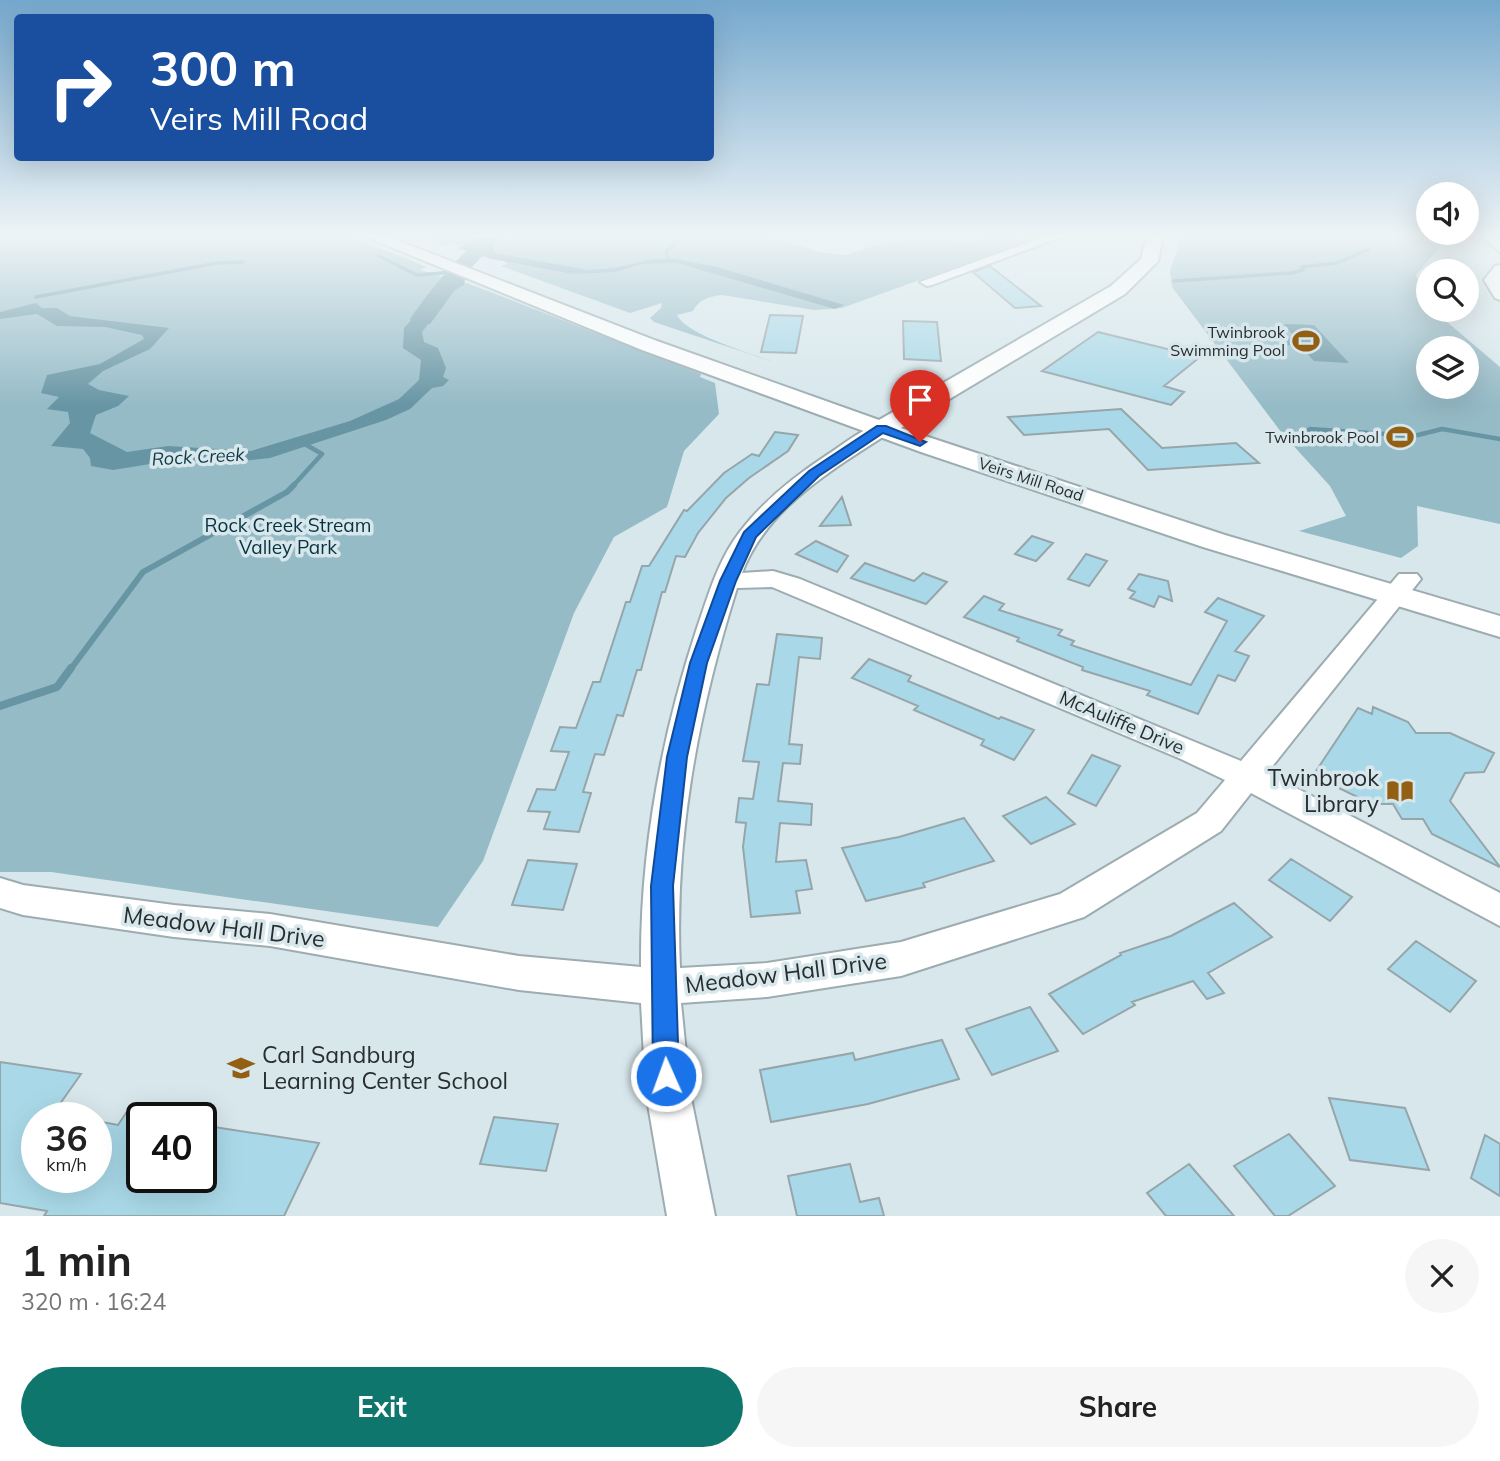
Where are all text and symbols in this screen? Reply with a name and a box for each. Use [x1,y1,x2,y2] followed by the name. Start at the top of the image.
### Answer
[150,37,296,98] text: 300 m
[35,42,126,133] icon: right
[150,98,368,138] text: Veirs Mill Road
[1416,182,1479,399] map controls
[1416,182,1479,245] button: sound
[1416,259,1479,322] button: search
[1170,322,1286,360] place label: Twinbrook Swimming Pool
[1291,326,1321,356] sports icon: Twinbrook Swimming Pool
[1416,336,1479,399] button: layers
[890,370,950,442] pin
[901,381,939,419] icon: arrive
[1385,422,1415,452] sports icon: Twinbrook Pool
[1265,427,1379,447] place label: Twinbrook Pool
[151,443,246,470] water label: Rock Creek
[976,453,1086,505] street label: Veirs Mill Road
[205,513,371,559] park label: Rock Creek Stream Valley Park
[1056,685,1188,759] street label: McAuliffe Drive
[1268,763,1380,818] place label: Twinbrook Library
[1385,776,1415,806] library icon: Twinbrook Library
[122,900,326,953] street label: Meadow Hall Drive
[684,946,888,999] street label: Meadow Hall Drive
[629,1039,703,1113] position arrow
[262,1040,508,1095] place label: Carl Sandburg Learning Center School
[226,1053,256,1083] school or university icon: Carl Sandburg Learning Center School
[126,1102,217,1193] speed limit sign: 40
[45,1116,88,1160] text: 36
[46,1153,87,1176] text: km/h
[21,1234,132,1287] text: 1 min
[1405,1239,1479,1313] button: close
[21,1287,166,1316] text: 320 m · 16:24
[21,1367,743,1447] button: Exit
[757,1367,1479,1447] button: Share

